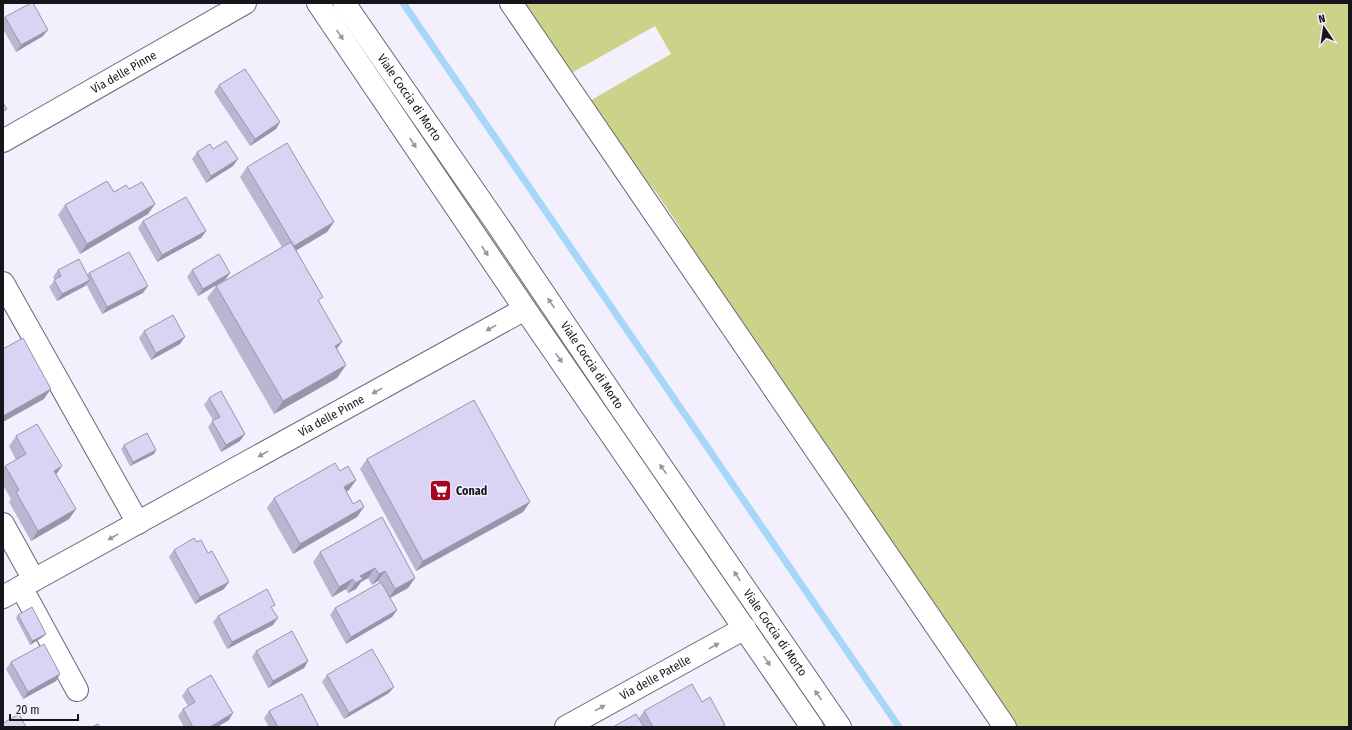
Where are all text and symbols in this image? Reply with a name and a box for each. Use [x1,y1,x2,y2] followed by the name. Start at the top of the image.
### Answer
[1304,8,1344,48] north arrow
[1317,12,1327,26] text: N
[337,29,344,41] one-way arrow
[88,48,159,96] street label: Via delle Pinne
[375,52,444,144] street label: Viale Coccia di Morto
[410,137,417,149] one-way arrow
[481,246,489,256] one-way arrow
[547,298,555,309] one-way arrow
[558,319,626,411] street label: Viale Coccia di Morto
[485,325,497,332] one-way arrow
[555,353,563,363] one-way arrow
[371,388,383,395] one-way arrow
[296,392,367,440] street label: Via delle Pinne
[257,450,269,457] one-way arrow
[659,464,667,474] one-way arrow
[428,478,454,504] supermarket icon: Conad
[456,484,487,498] place label: Conad
[107,533,118,540] one-way arrow
[733,570,740,582] one-way arrow
[740,586,810,679] street label: Viale Coccia di Morto
[708,642,720,649] one-way arrow
[617,652,693,703] street label: Via delle Patelle
[763,655,771,666] one-way arrow
[814,690,822,700] one-way arrow
[10,696,78,722] scale bar
[16,703,40,717] text: 20 m
[594,705,606,712] one-way arrow

